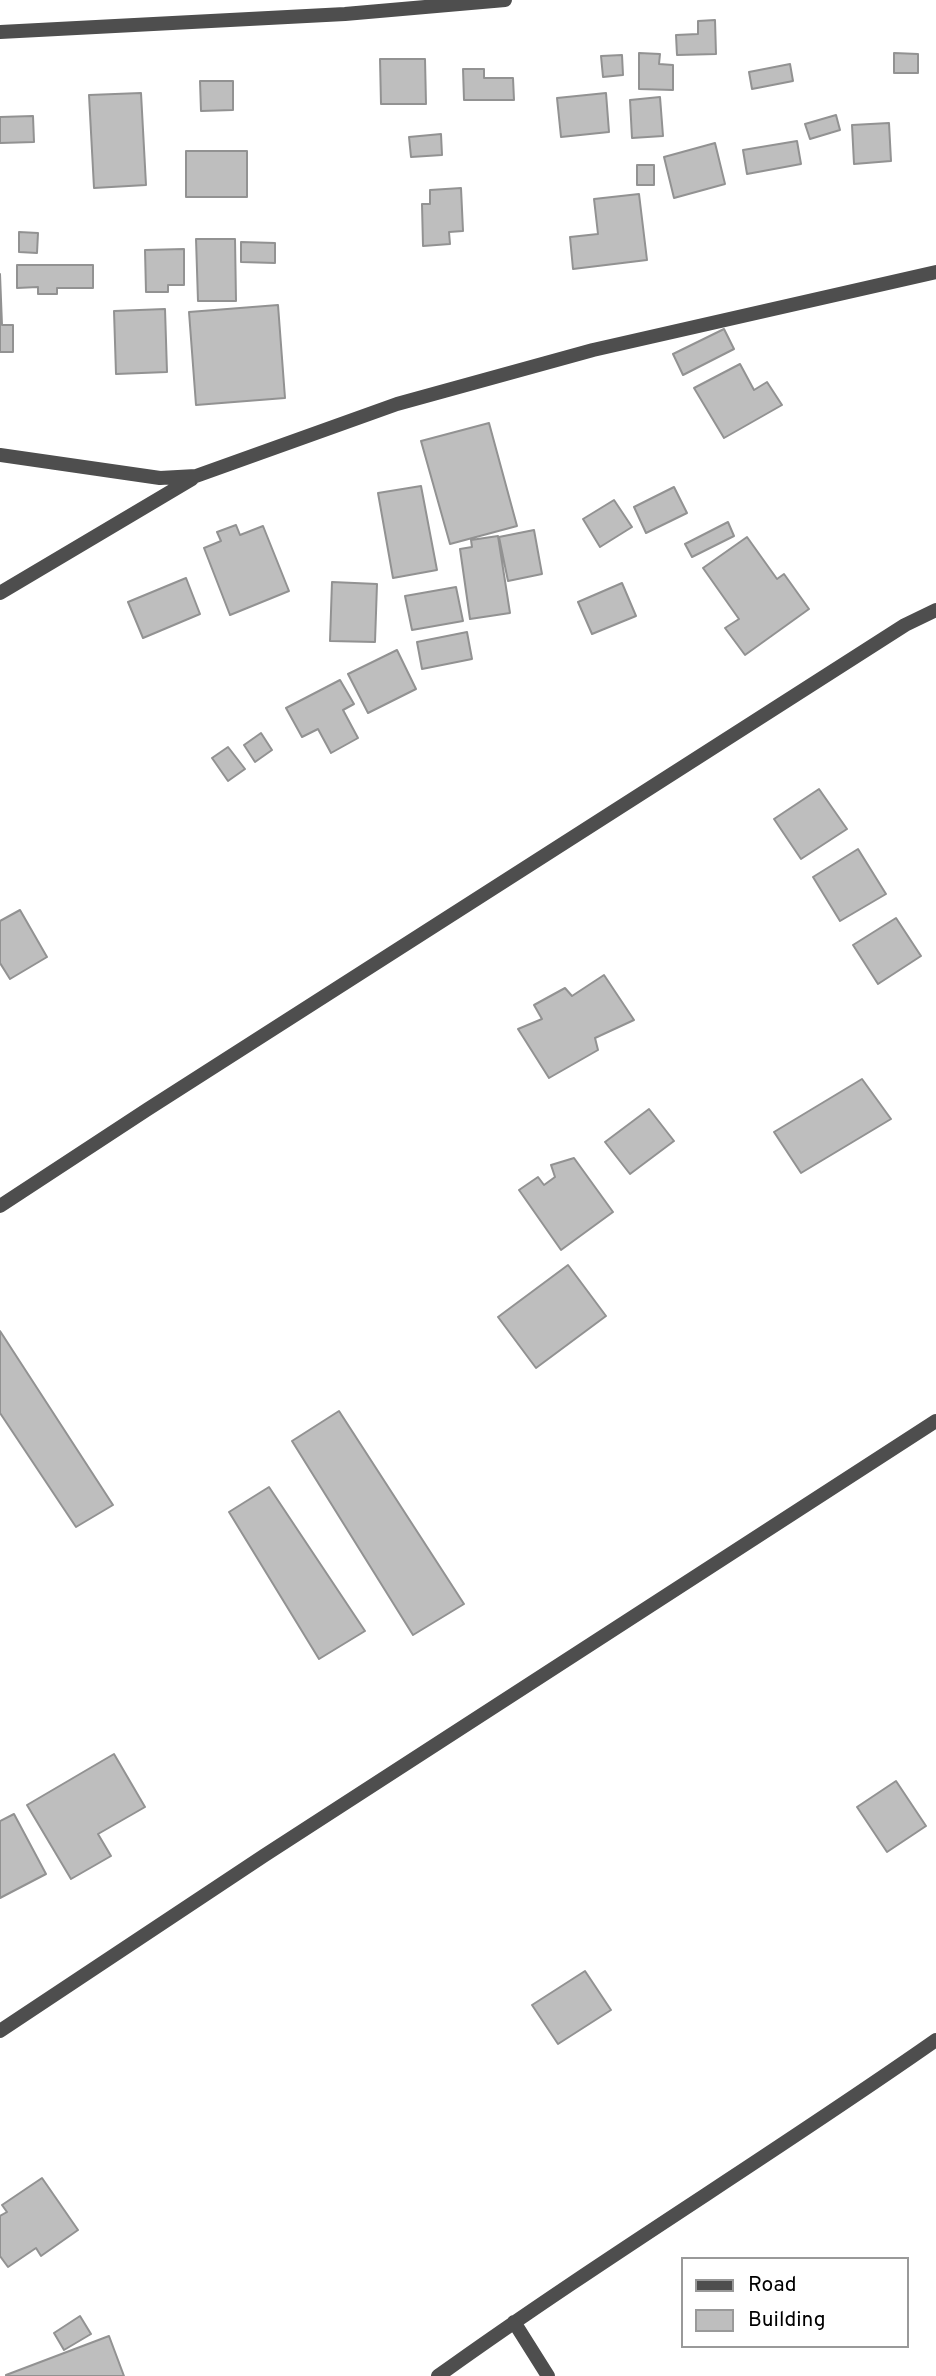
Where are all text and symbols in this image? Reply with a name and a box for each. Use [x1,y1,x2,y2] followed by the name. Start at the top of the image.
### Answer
[680,2257,908,2348] legend
[748,2272,797,2299] text: Road
[748,2307,826,2334] text: Building

